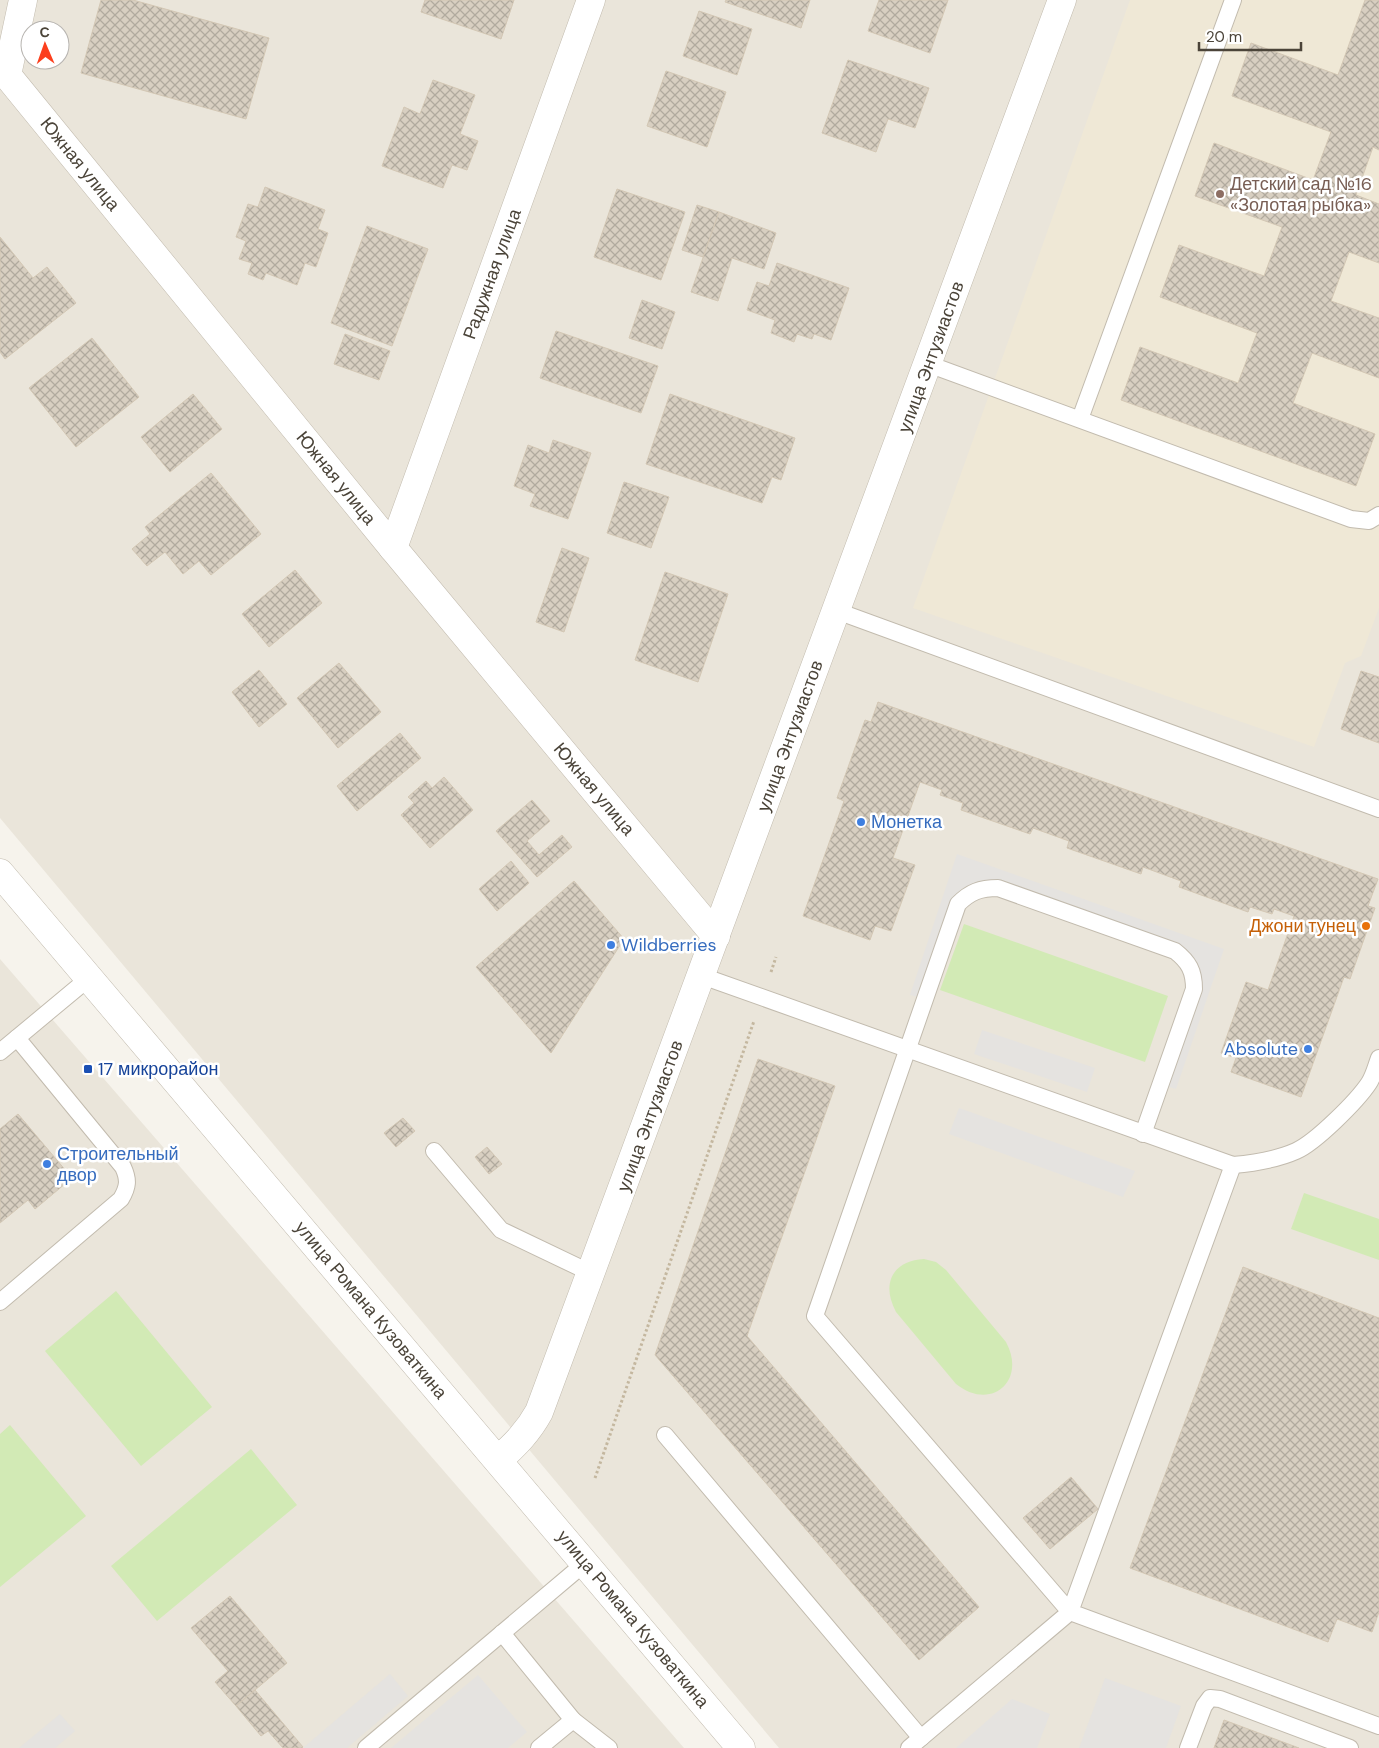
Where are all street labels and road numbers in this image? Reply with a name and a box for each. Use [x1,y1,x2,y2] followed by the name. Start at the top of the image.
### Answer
[35,112,126,217] street label: Южная улица
[457,205,527,343] street label: Радужная улица
[892,278,970,436] street label: улица Энтузиастов
[291,426,382,531] street label: Южная улица
[751,657,829,815] street label: улица Энтузиастов
[548,738,641,841] street label: Южная улица
[611,1037,689,1195] street label: улица Энтузиастов
[289,1216,453,1405] street label: улица Романа Кузоваткина
[551,1525,715,1714] street label: улица Романа Кузоваткина

